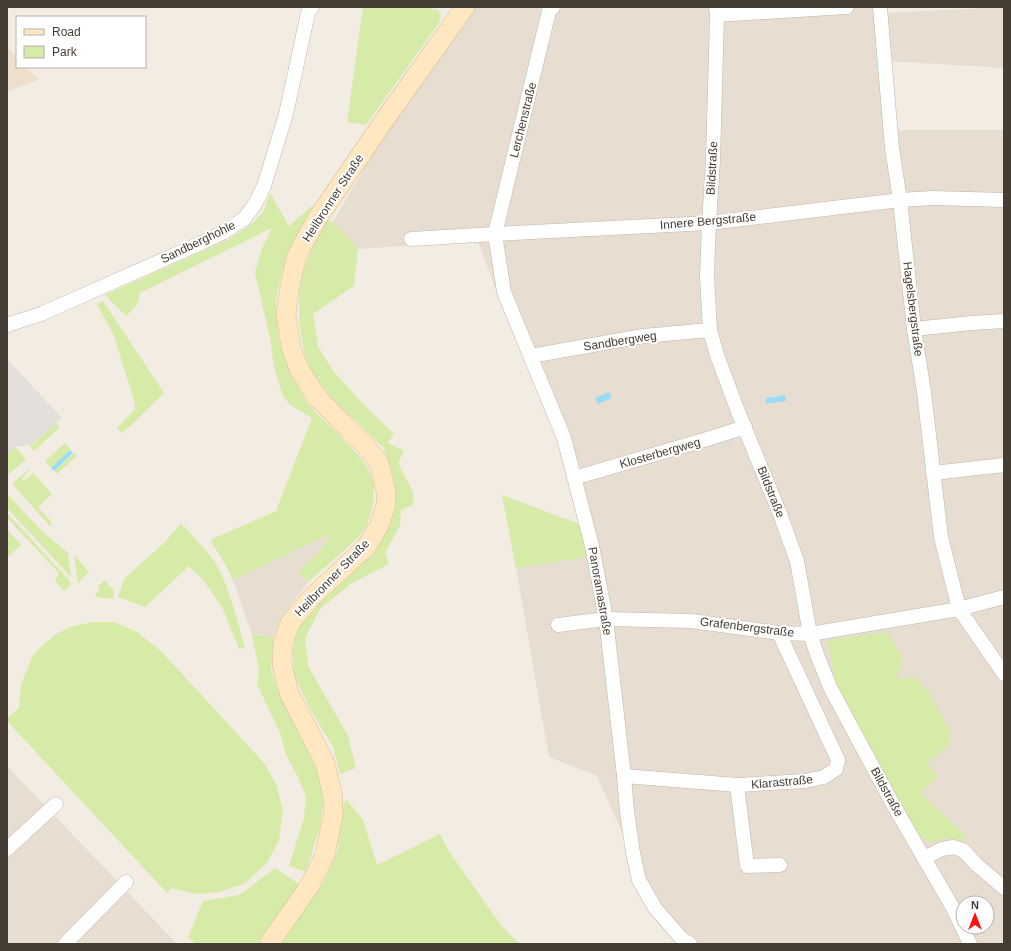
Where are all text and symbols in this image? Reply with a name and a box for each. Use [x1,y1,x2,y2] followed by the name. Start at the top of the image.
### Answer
[16,16,146,68] legend
[52,25,81,39] text: Road
[52,45,78,59] text: Park
[507,80,539,159] street label: Lerchenstraße
[704,140,720,195] street label: Bildstraße
[300,151,367,244] street label: Heilbronner Straße
[659,210,757,232] street label: Innere Bergstraße
[158,218,238,266] street label: Sandberghohle
[900,261,926,358] street label: Hagelsbergstraße
[582,328,658,354] street label: Sandbergweg
[618,435,702,471] street label: Klosterbergweg
[754,464,788,520] street label: Bildstraße
[292,536,372,619] street label: Heilbronner Straße
[585,546,615,637] street label: Panoramastraße
[699,614,795,640] street label: Grafenbergstraße
[868,765,906,819] street label: Bildstraße
[750,772,814,792] street label: Klarastraße
[955,895,995,935] north arrow
[971,899,979,911] text: N

